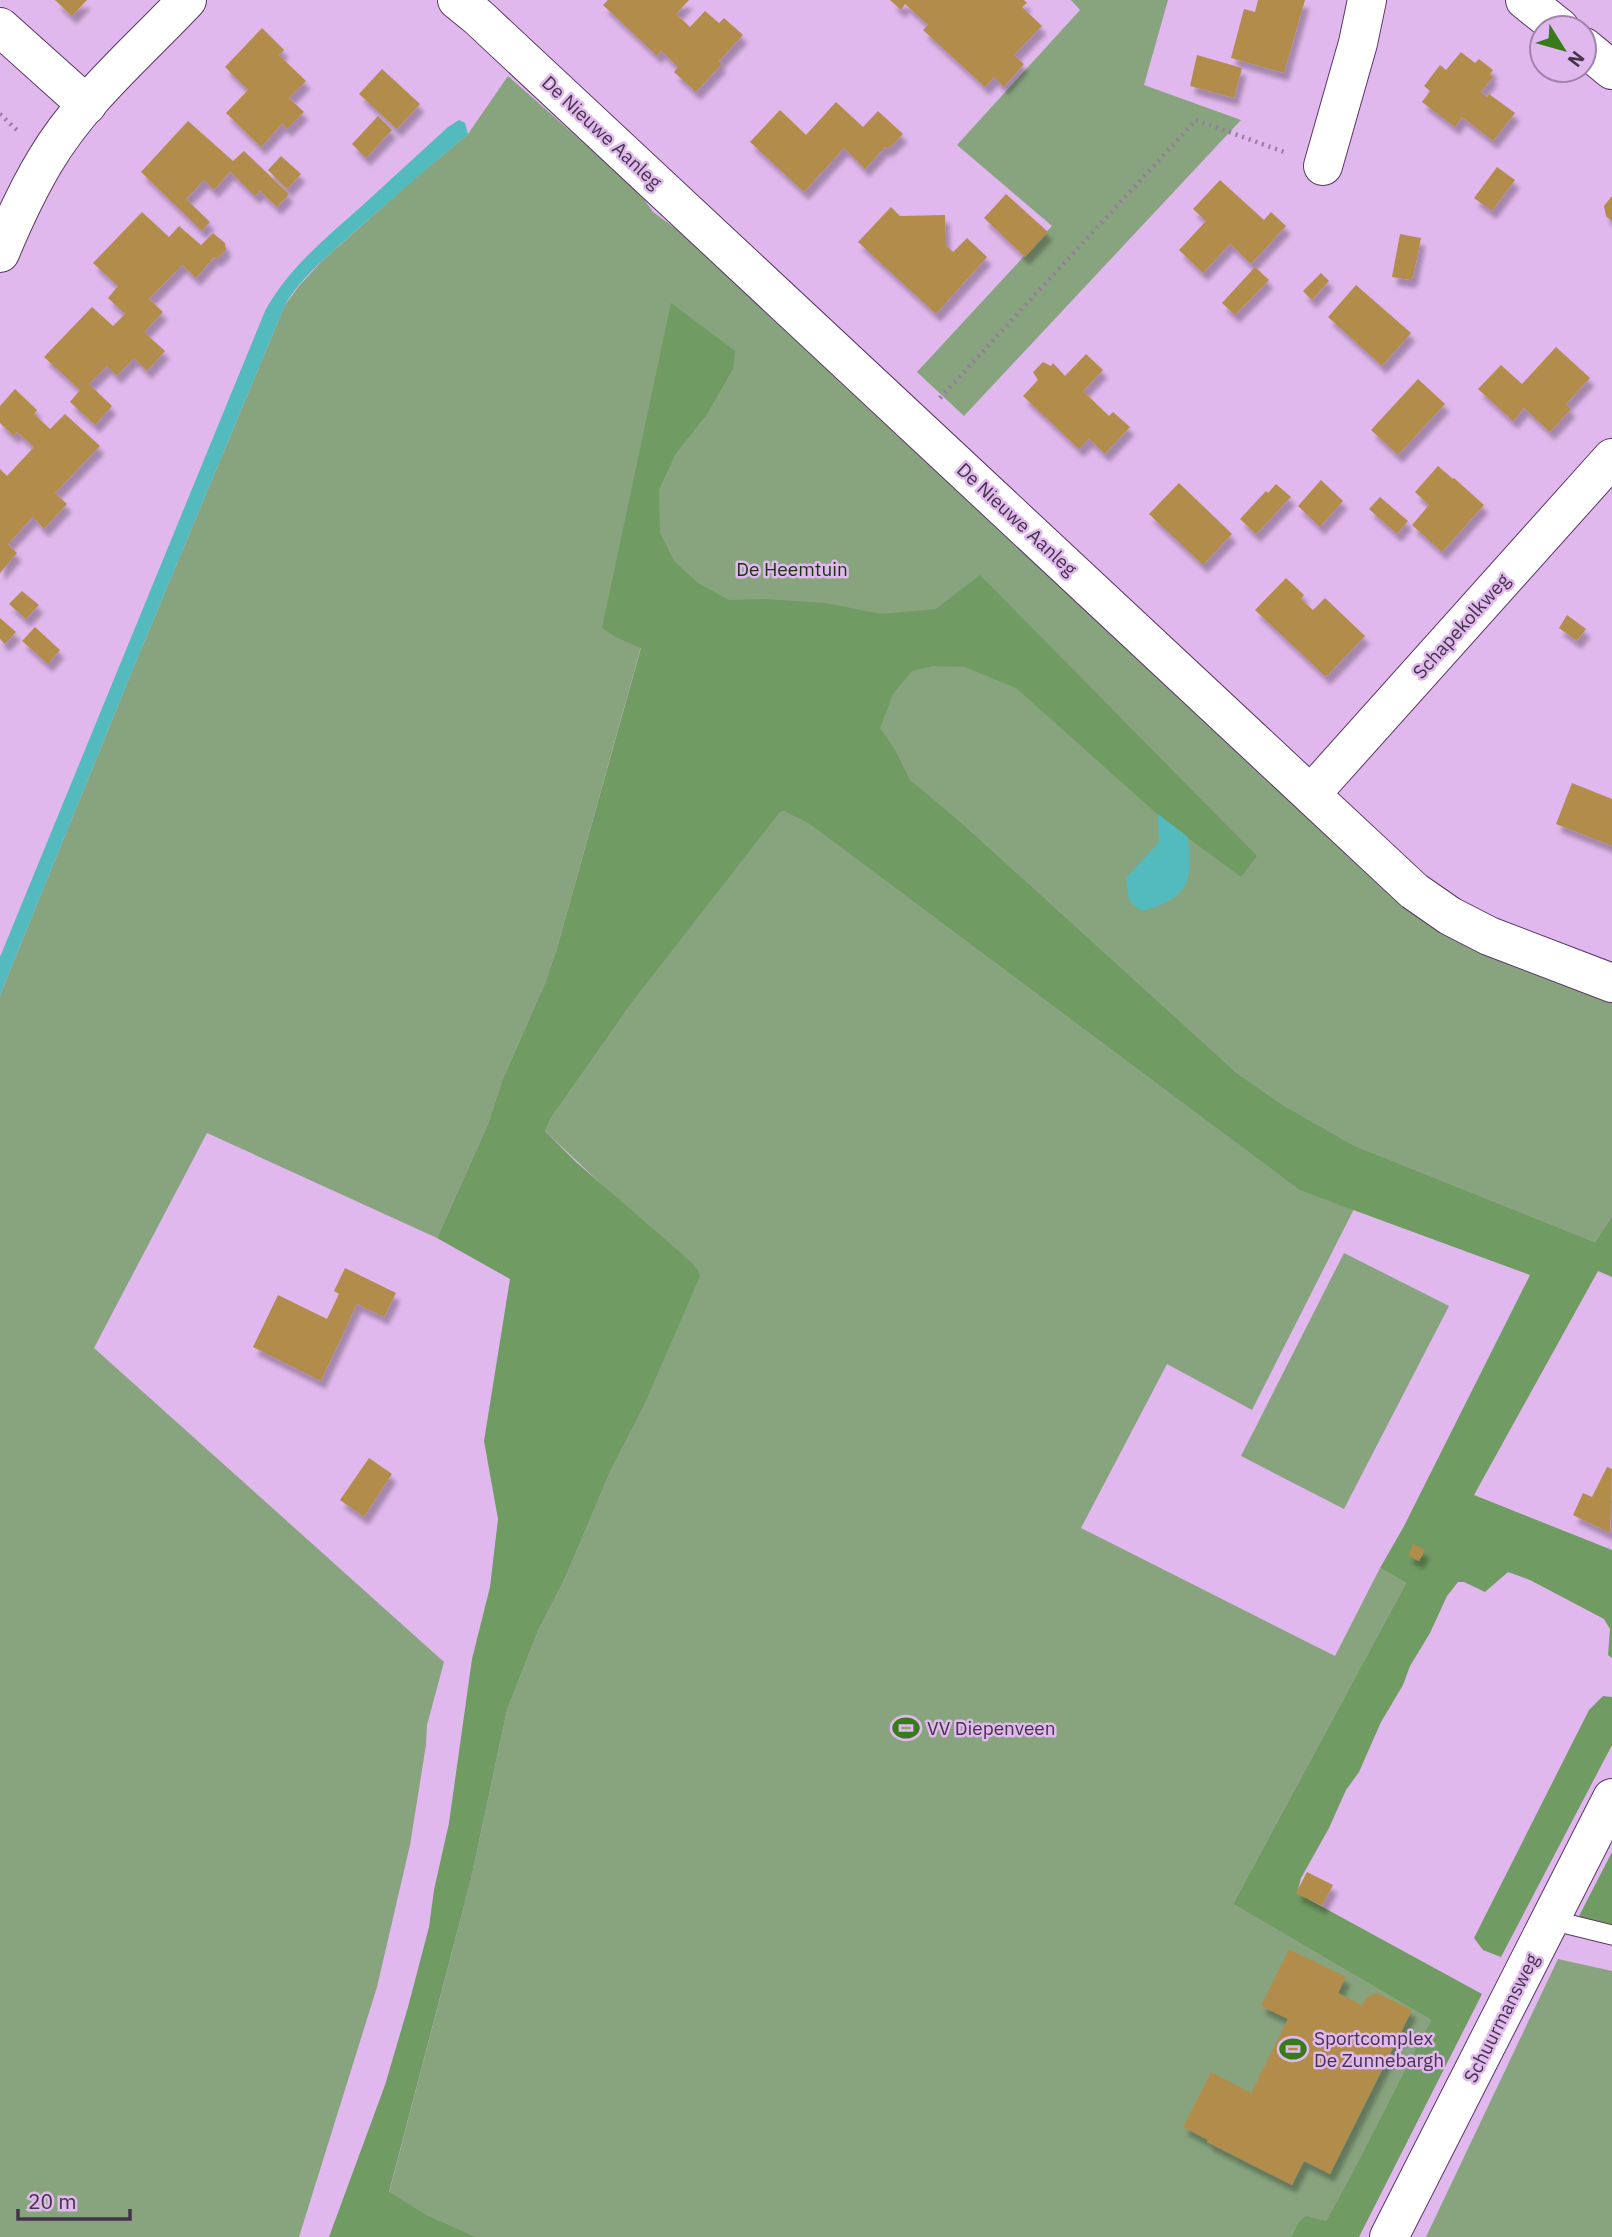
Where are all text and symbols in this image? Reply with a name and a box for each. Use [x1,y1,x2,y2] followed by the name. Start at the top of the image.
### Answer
[1528,14,1598,84] north arrow
[1563,47,1590,72] text: N
[537,70,667,194] street label: De Nieuwe Aanleg
[952,457,1082,581] street label: De Nieuwe Aanleg
[736,557,848,581] park label: De Heemtuin
[1407,568,1515,684] street label: Schapekolkweg
[891,1713,921,1743] sports icon: VV Diepenveen
[927,1716,1056,1740] place label: VV Diepenveen
[1458,1950,1544,2086] street label: Schuurmansweg
[1314,2026,1444,2072] place label: Sportcomplex De Zunnebargh
[1278,2034,1308,2064] sports icon: Sportcomplex De Zunnebargh
[18,2178,130,2222] scale bar
[28,2187,77,2215] text: 20 m

